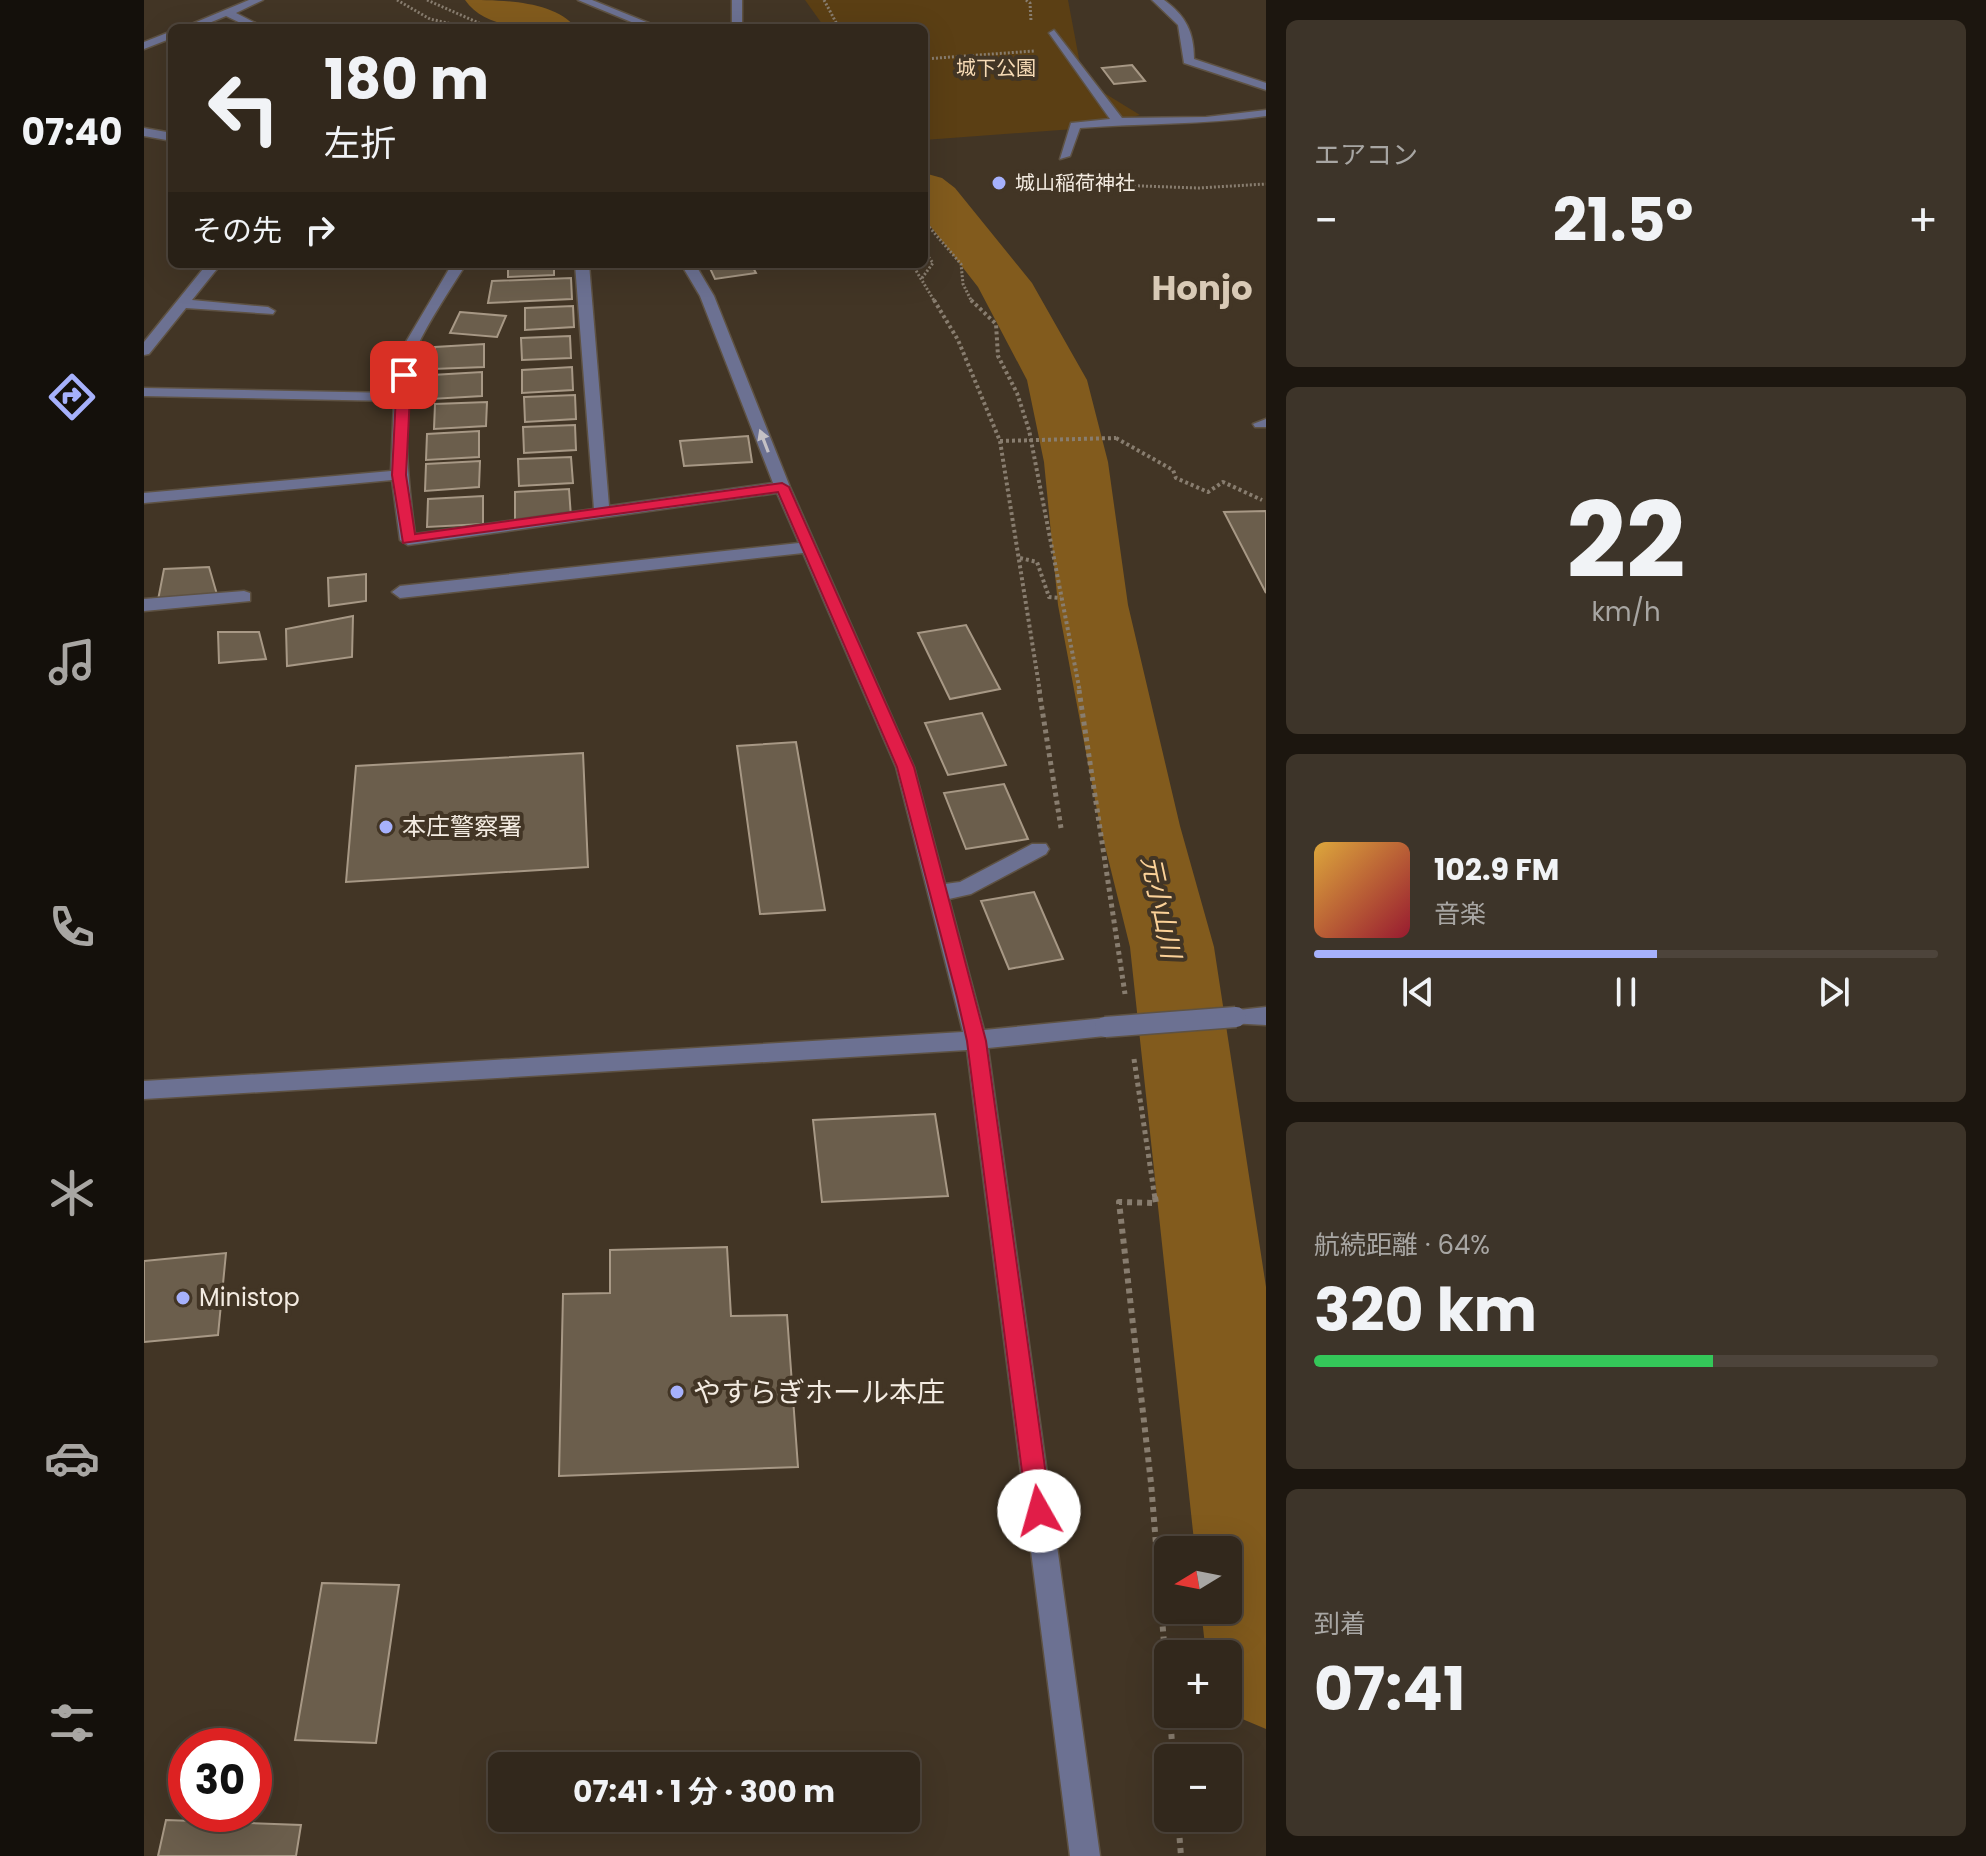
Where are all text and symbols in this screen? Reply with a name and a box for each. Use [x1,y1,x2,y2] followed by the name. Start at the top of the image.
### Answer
[324,40,489,119] text: 180 m
[956,54,1036,82] park label: 城下公園
[192,56,296,160] icon: left
[22,107,122,158] text: 07:40
[324,118,396,169] text: 左折
[1314,137,1418,173] text: エアコン
[1015,169,1135,197] place label: 城山稲荷神社
[990,174,1008,192] marker: 城山稲荷神社
[1553,178,1693,262] text: 21.5°
[1314,190,1338,251] text: −
[1908,190,1938,251] text: +
[298,208,342,252] icon: right
[192,209,282,252] text: その先
[1151,264,1253,312] district label: Honjo
[370,341,438,409] pin
[382,353,426,397] icon: arrive
[44,369,100,425] icon: directions
[758,429,771,453] one-way arrow
[1567,468,1685,613] text: 22
[1591,594,1661,630] text: km/h
[44,634,100,690] icon: music
[402,810,522,843] place label: 本庄警察署
[377,818,395,836] marker: 本庄警察署
[1434,848,1559,891] text: 102.9 FM
[1133,852,1190,965] water label: 元小山川
[1434,896,1486,932] text: 音楽
[44,899,100,955] icon: phone
[1396,970,1440,1014] icon: previous
[1604,970,1648,1014] icon: pause
[1812,970,1856,1014] icon: next
[44,1165,100,1221] icon: climate
[1314,1227,1490,1263] text: 航続距離 · 64%
[1314,1268,1537,1352] text: 320 km
[199,1281,300,1314] place label: Ministop
[174,1289,192,1307] marker: Ministop
[693,1373,945,1412] place label: やすらぎホール本庄
[668,1383,686,1401] marker: やすらぎホール本庄
[44,1430,100,1486] icon: car
[997,1469,1081,1553] position arrow
[1154,1536,1242,1624] north arrow
[1154,1536,1242,1832] map controls
[1314,1606,1366,1642] text: 到着
[1154,1640,1242,1728] button: +
[1314,1647,1465,1731] text: 07:41
[44,1695,100,1751] icon: filters
[168,1728,272,1832] speed limit sign: 30
[1154,1744,1242,1832] button: −
[573,1770,835,1813] text: 07:41 · 1 分 · 300 m

